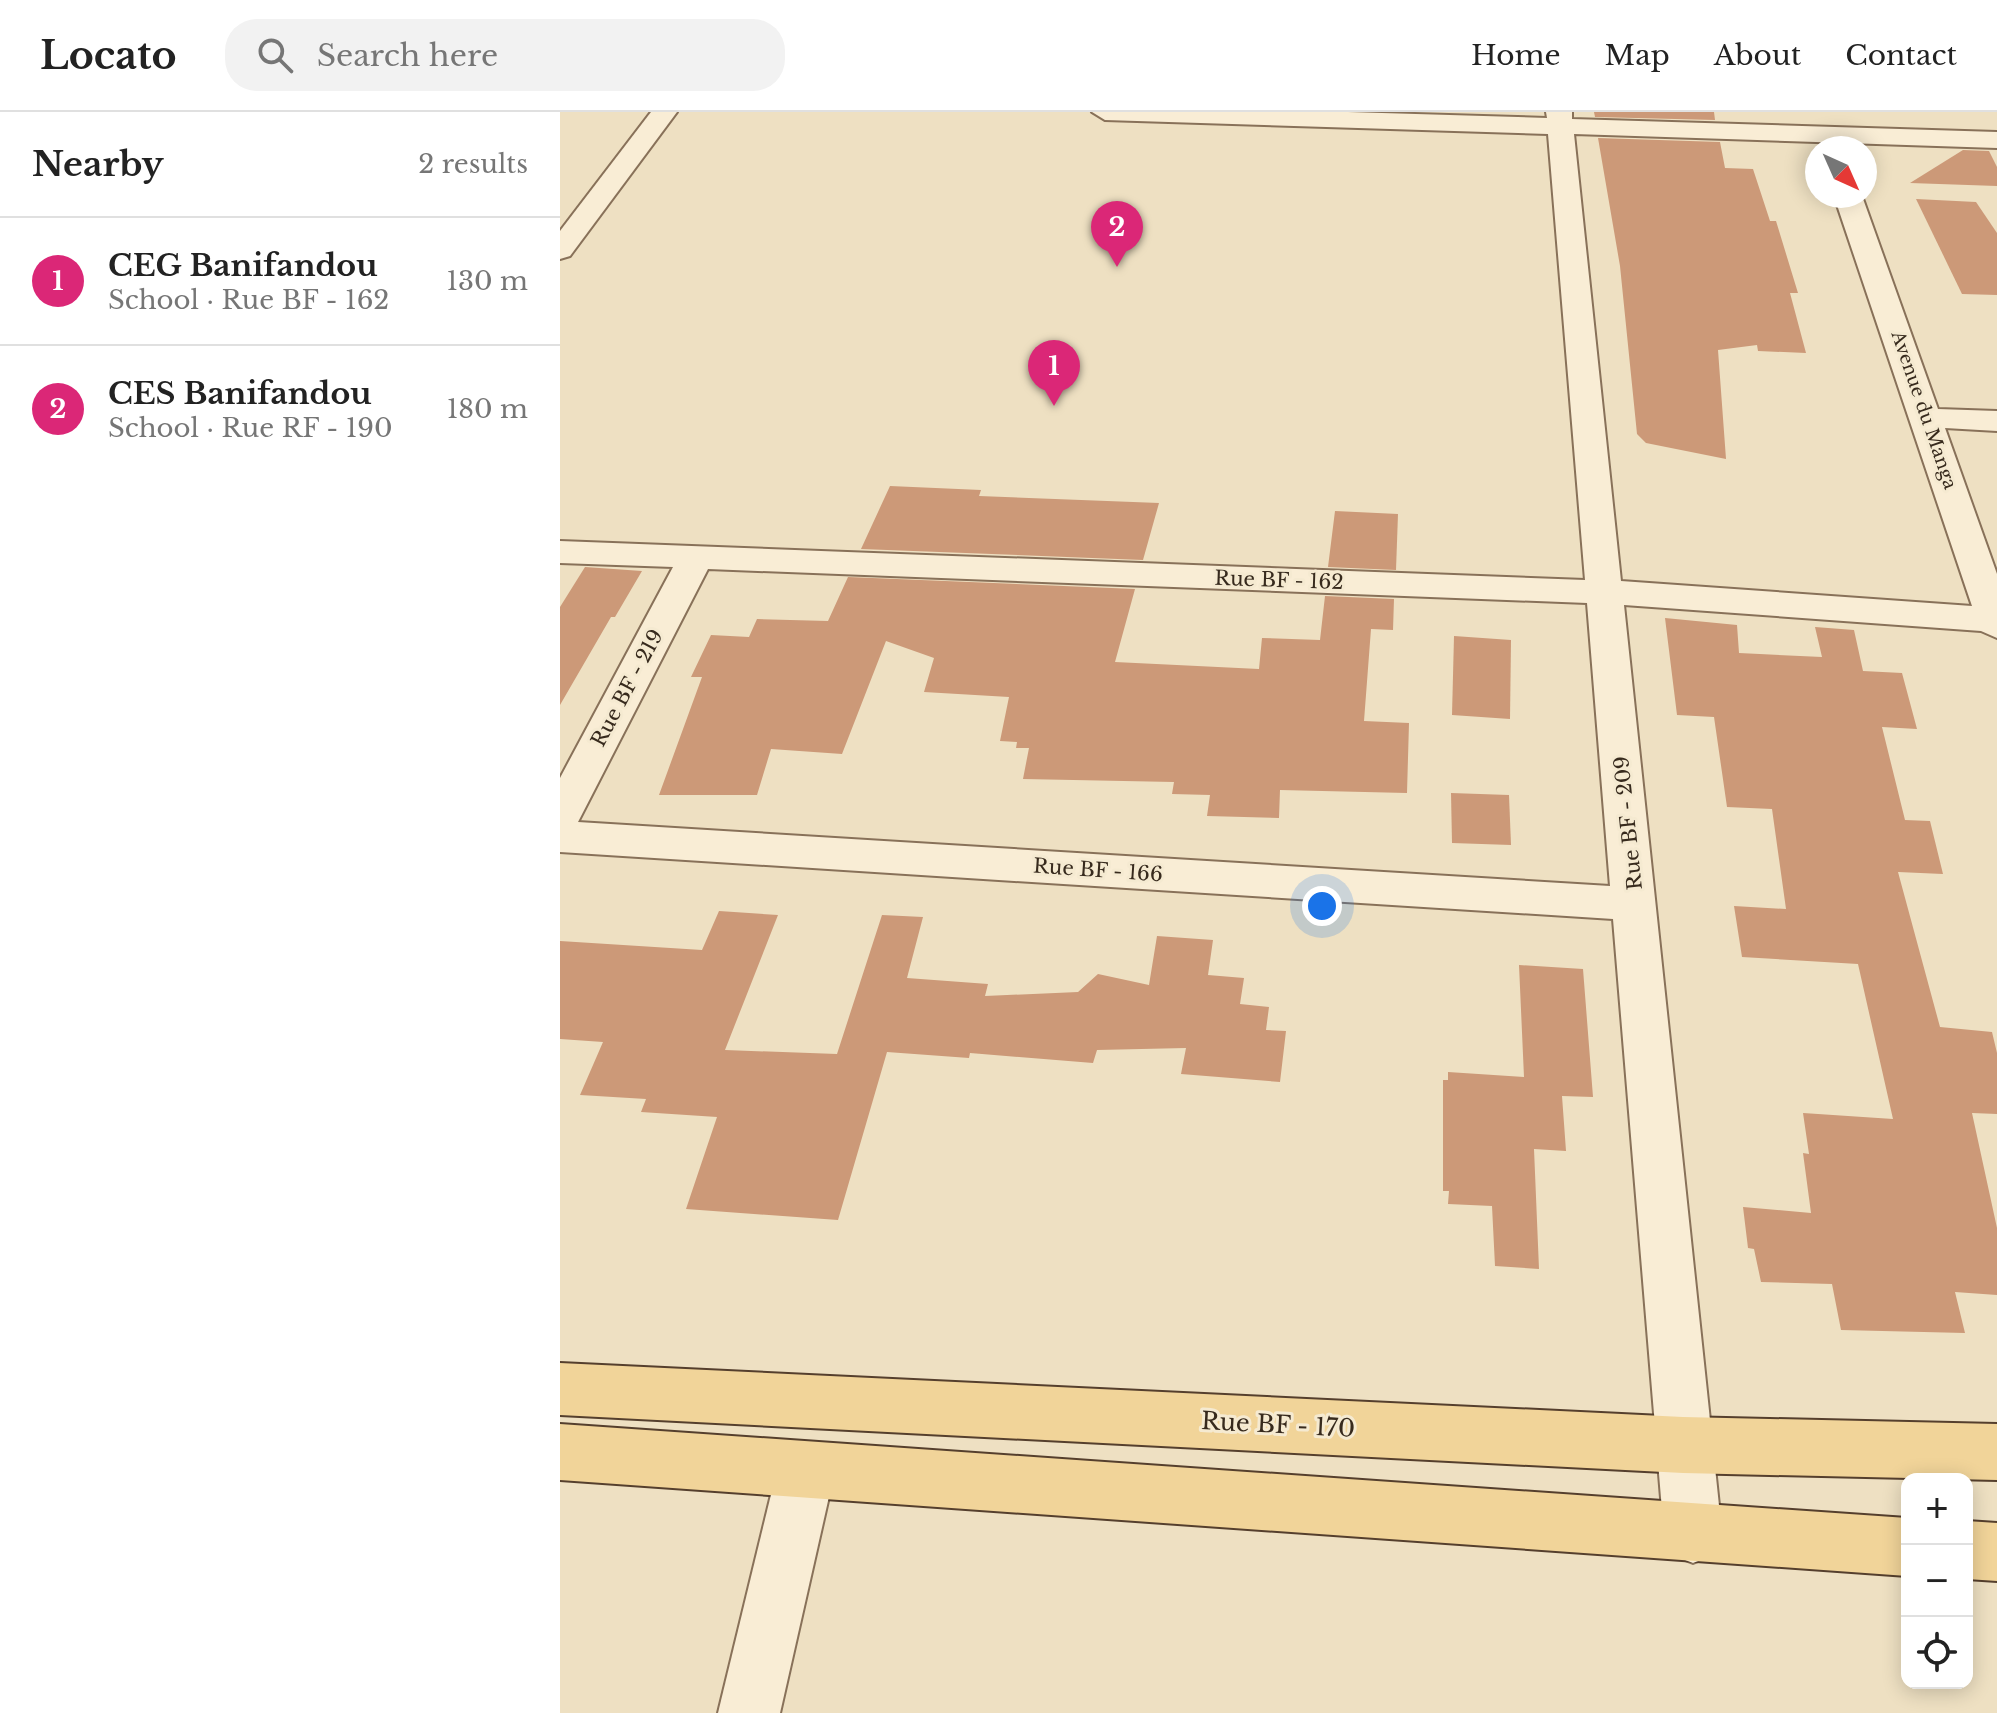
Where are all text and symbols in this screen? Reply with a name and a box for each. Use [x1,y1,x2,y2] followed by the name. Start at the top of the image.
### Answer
[225,19,785,91] search box
[40,32,177,79] text: Locato
[253,33,297,77] icon: search
[317,37,498,74] text: Search here
[1471,38,1561,73] text: Home
[1605,38,1670,73] text: Map
[1714,38,1801,73] text: About
[1845,38,1957,73] text: Contact
[1805,136,1877,208] north arrow
[32,143,164,185] text: Nearby
[418,148,528,180] text: 2 results
[1091,201,1143,267] pin: 2
[108,247,377,284] text: CEG Banifandou
[52,265,64,297] text: 1
[446,265,528,297] text: 130 m
[108,284,389,316] text: School · Rue BF - 162
[1886,327,1961,492] street label: Avenue du Manga
[1028,340,1080,406] pin: 1
[108,375,371,412] text: CES Banifandou
[50,393,66,425] text: 2
[447,393,528,425] text: 180 m
[108,412,393,444] text: School · Rue RF - 190
[1214,566,1344,594] street label: Rue BF - 162
[586,625,668,751] street label: Rue BF - 219
[1609,755,1647,891] street label: Rue BF - 209
[1032,854,1164,886] street label: Rue BF - 166
[1302,886,1342,926] your location
[1200,1406,1356,1443] street label: Rue BF - 170
[1901,1473,1973,1689] map controls
[1901,1473,1973,1545] button: +
[1901,1545,1973,1617] button: −
[1901,1617,1973,1689] button: locate

